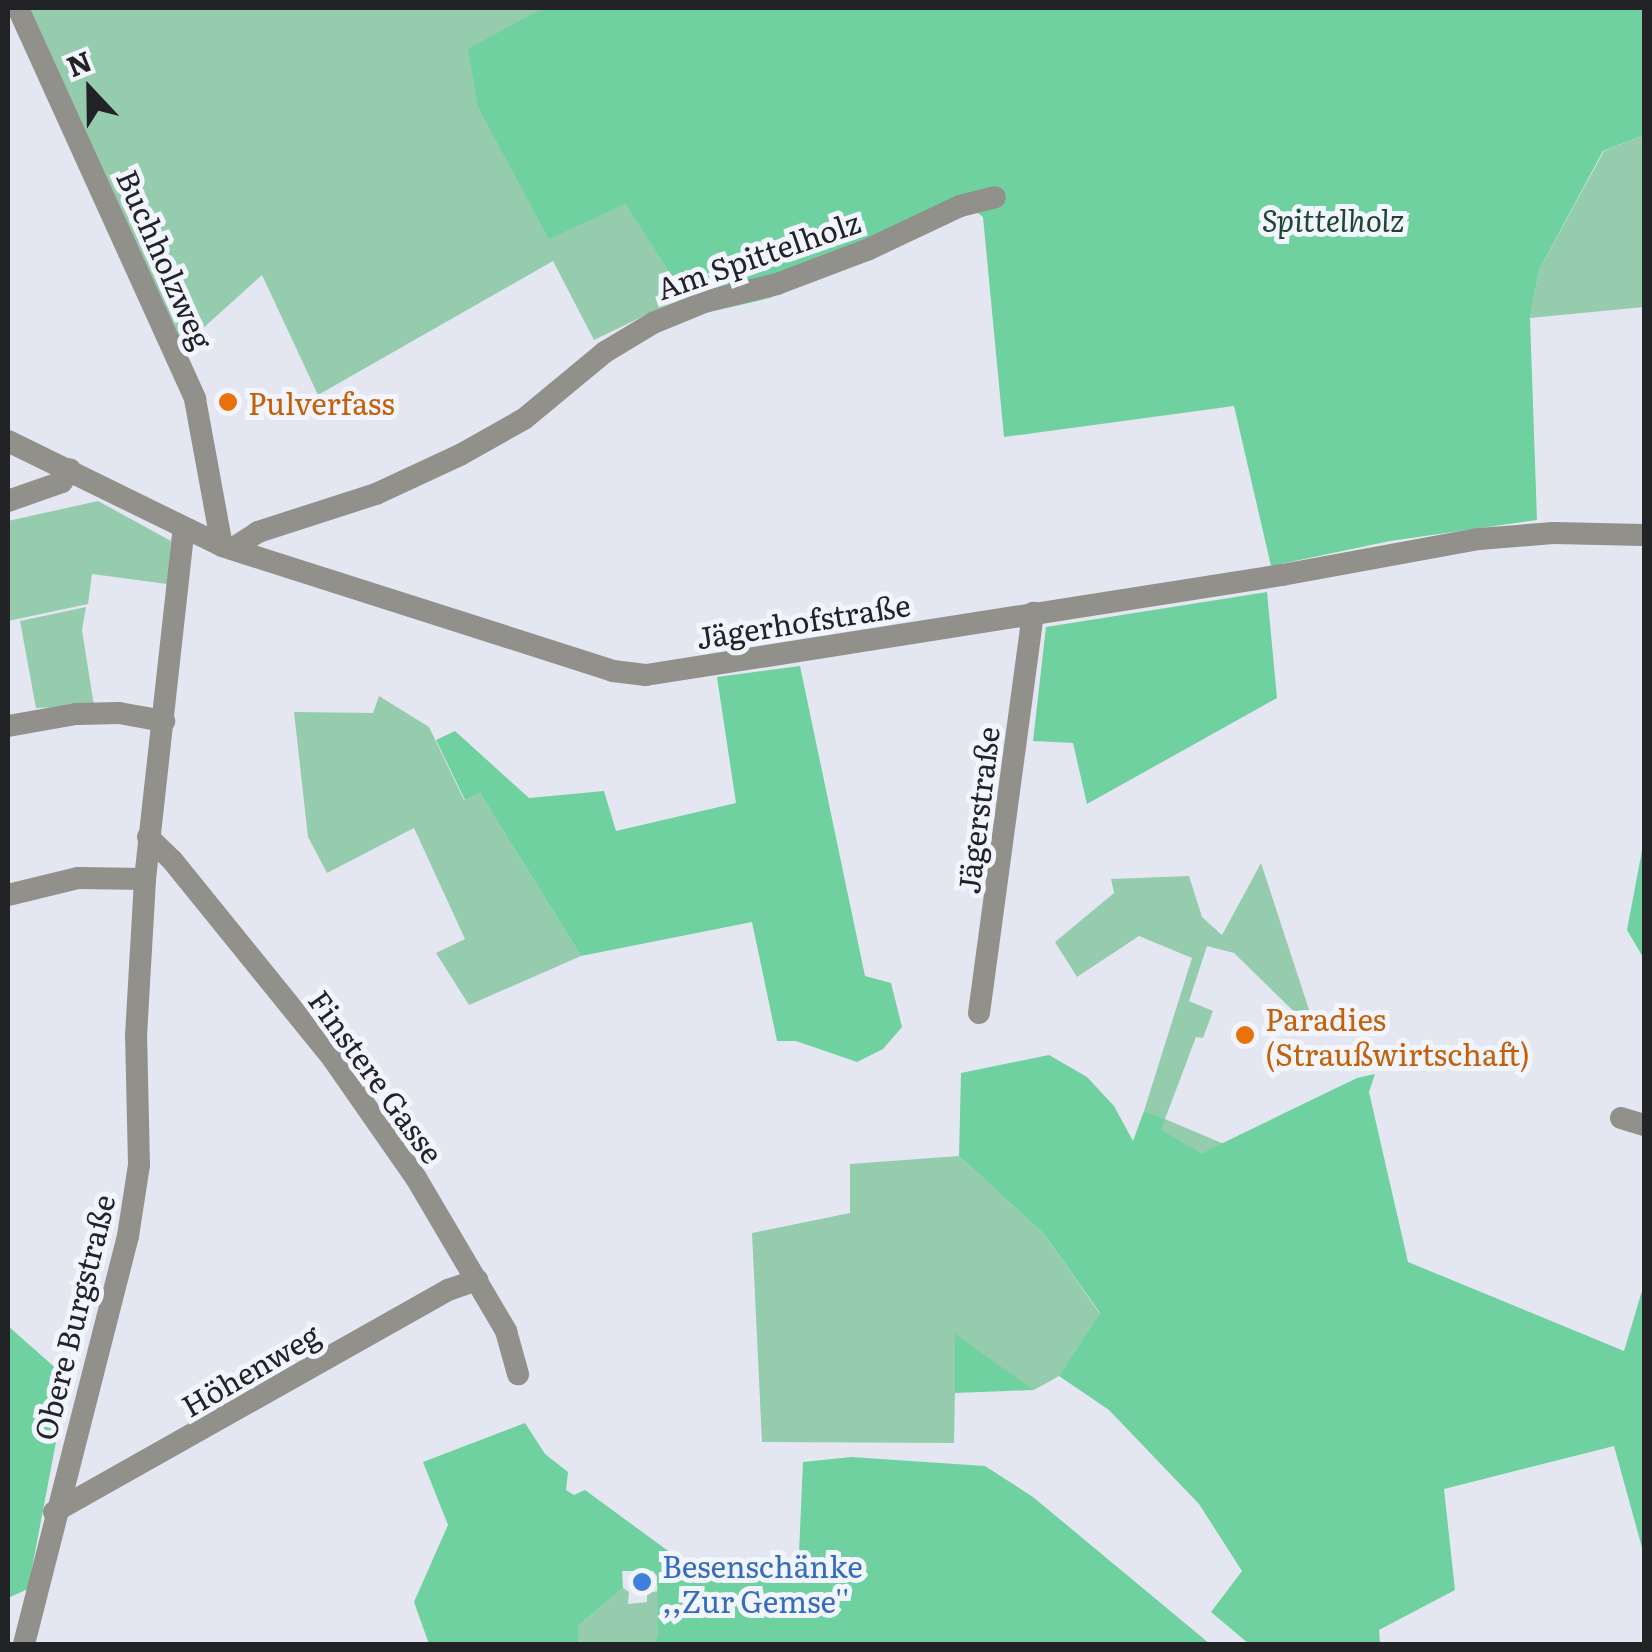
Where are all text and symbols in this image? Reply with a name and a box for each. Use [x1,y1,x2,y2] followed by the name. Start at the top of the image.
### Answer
[60,38,98,86] text: N
[40,40,140,140] north arrow
[110,164,222,354] street label: Buchholzweg
[1262,201,1404,237] park label: Spittelholz
[652,202,864,306] street label: Am Spittelholz
[248,384,395,420] place label: Pulverfass
[217,391,239,413] marker: Pulverfass
[693,585,913,655] street label: Jägerhofstraße
[949,724,1005,896] street label: Jägerstraße
[302,983,452,1169] street label: Finstere Gasse
[1265,1000,1530,1070] place label: Paradies (Straußwirtschaft)
[1234,1024,1256,1046] marker: Paradies (Straußwirtschaft)
[25,1190,121,1444] street label: Obere Burgstraße
[175,1315,325,1423] street label: Höhenweg
[662,1547,863,1618] place label: Besenschänke ,,Zur Gemse''
[631,1571,653,1593] marker: Besenschänke ,,Zur Gemse''

